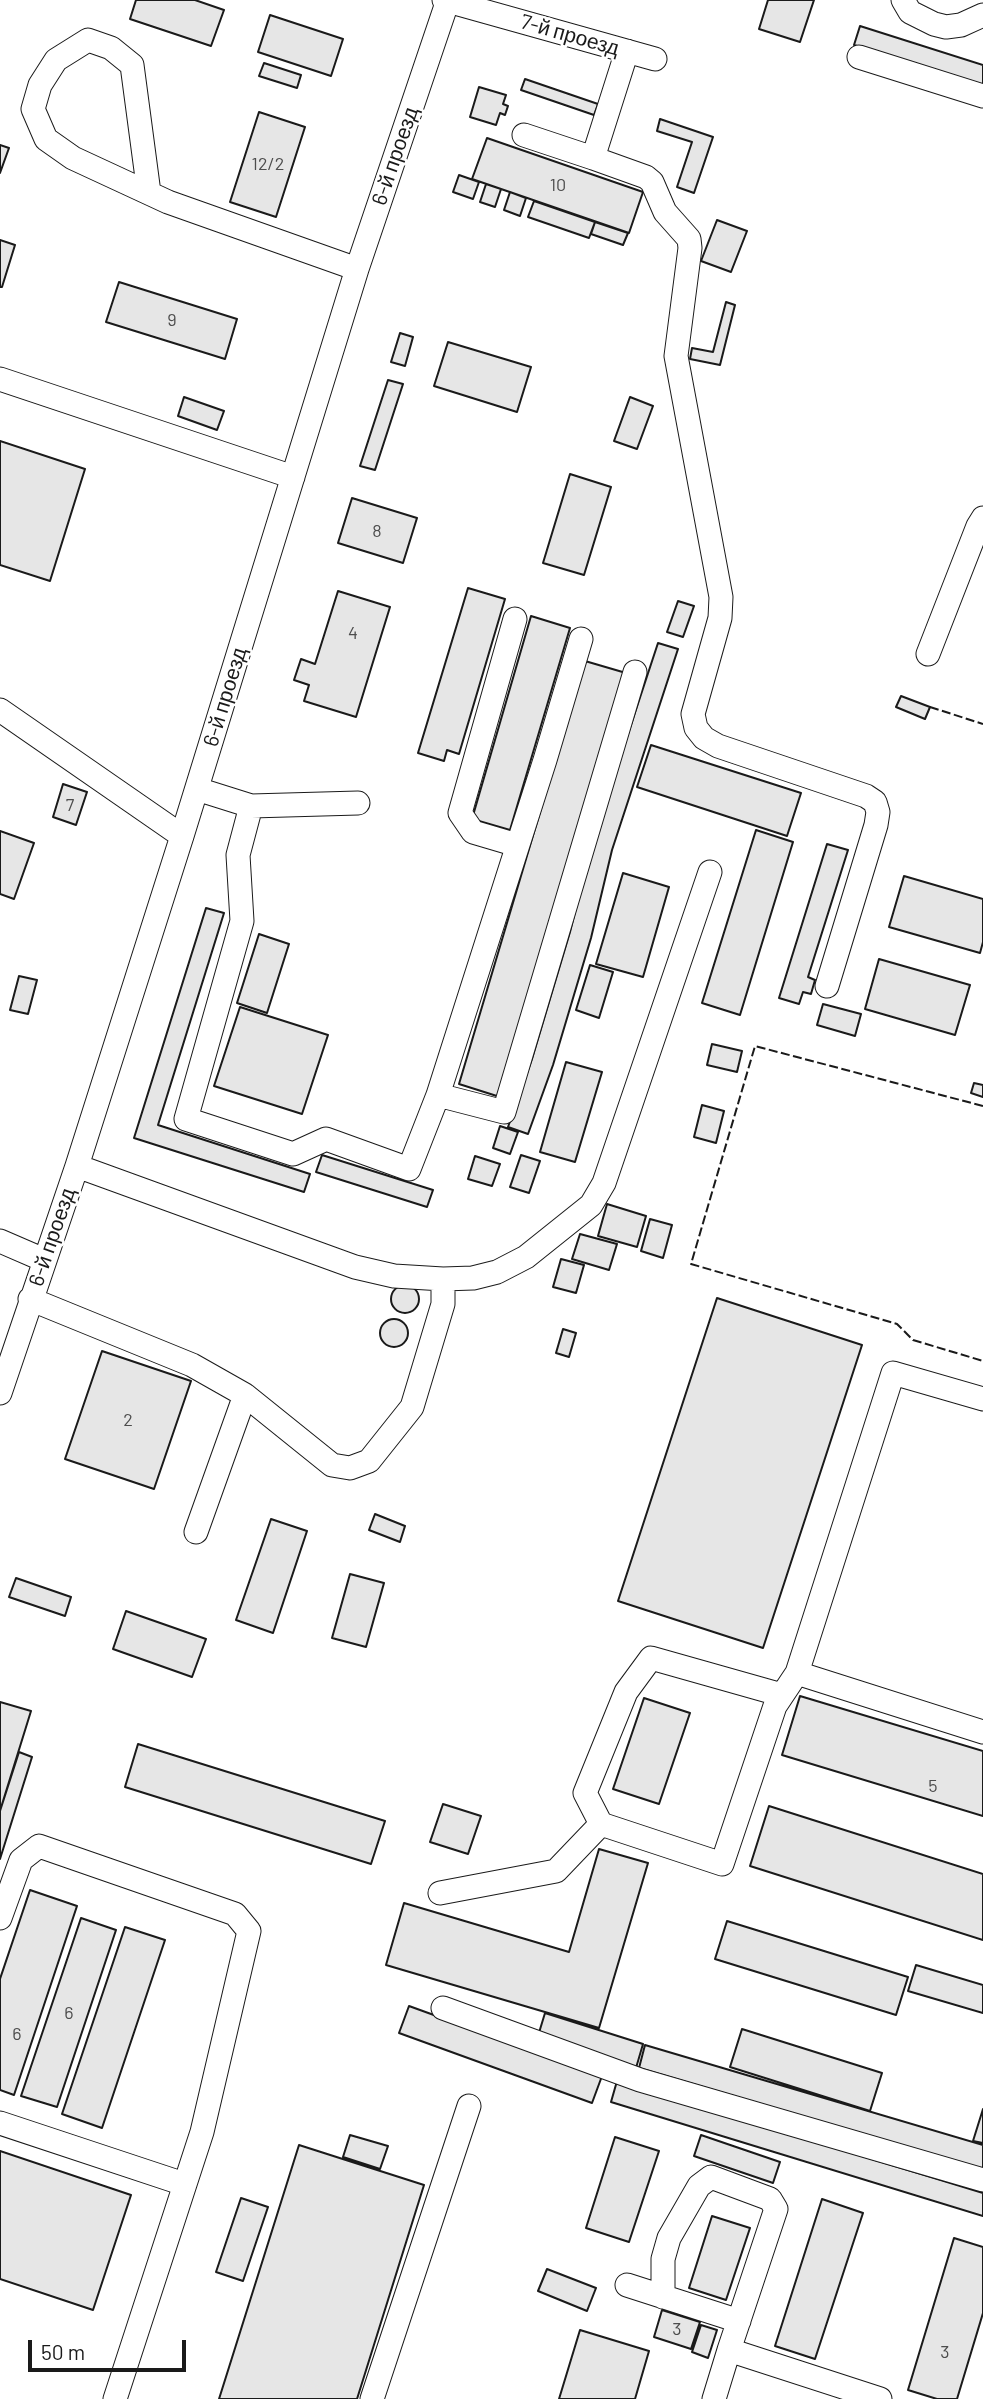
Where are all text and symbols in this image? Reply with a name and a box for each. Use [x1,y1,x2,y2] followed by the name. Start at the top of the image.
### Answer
[518,9,622,61] street label: 7-й проезд
[366,103,424,209] street label: 6-й проезд
[252,153,284,175] house number: 12/2
[550,174,566,196] house number: 10
[167,309,177,331] house number: 9
[372,520,382,542] house number: 8
[348,622,358,644] house number: 4
[198,644,252,750] street label: 6-й проезд
[66,794,74,816] house number: 7
[23,1184,81,1290] street label: 6-й проезд
[123,1409,133,1431] house number: 2
[928,1775,938,1797] house number: 5
[64,2002,74,2024] house number: 6
[12,2023,22,2045] house number: 6
[672,2318,682,2340] house number: 3
[32,2326,189,2370] scale bar
[41,2339,85,2364] text: 50 m
[940,2341,950,2363] house number: 3

